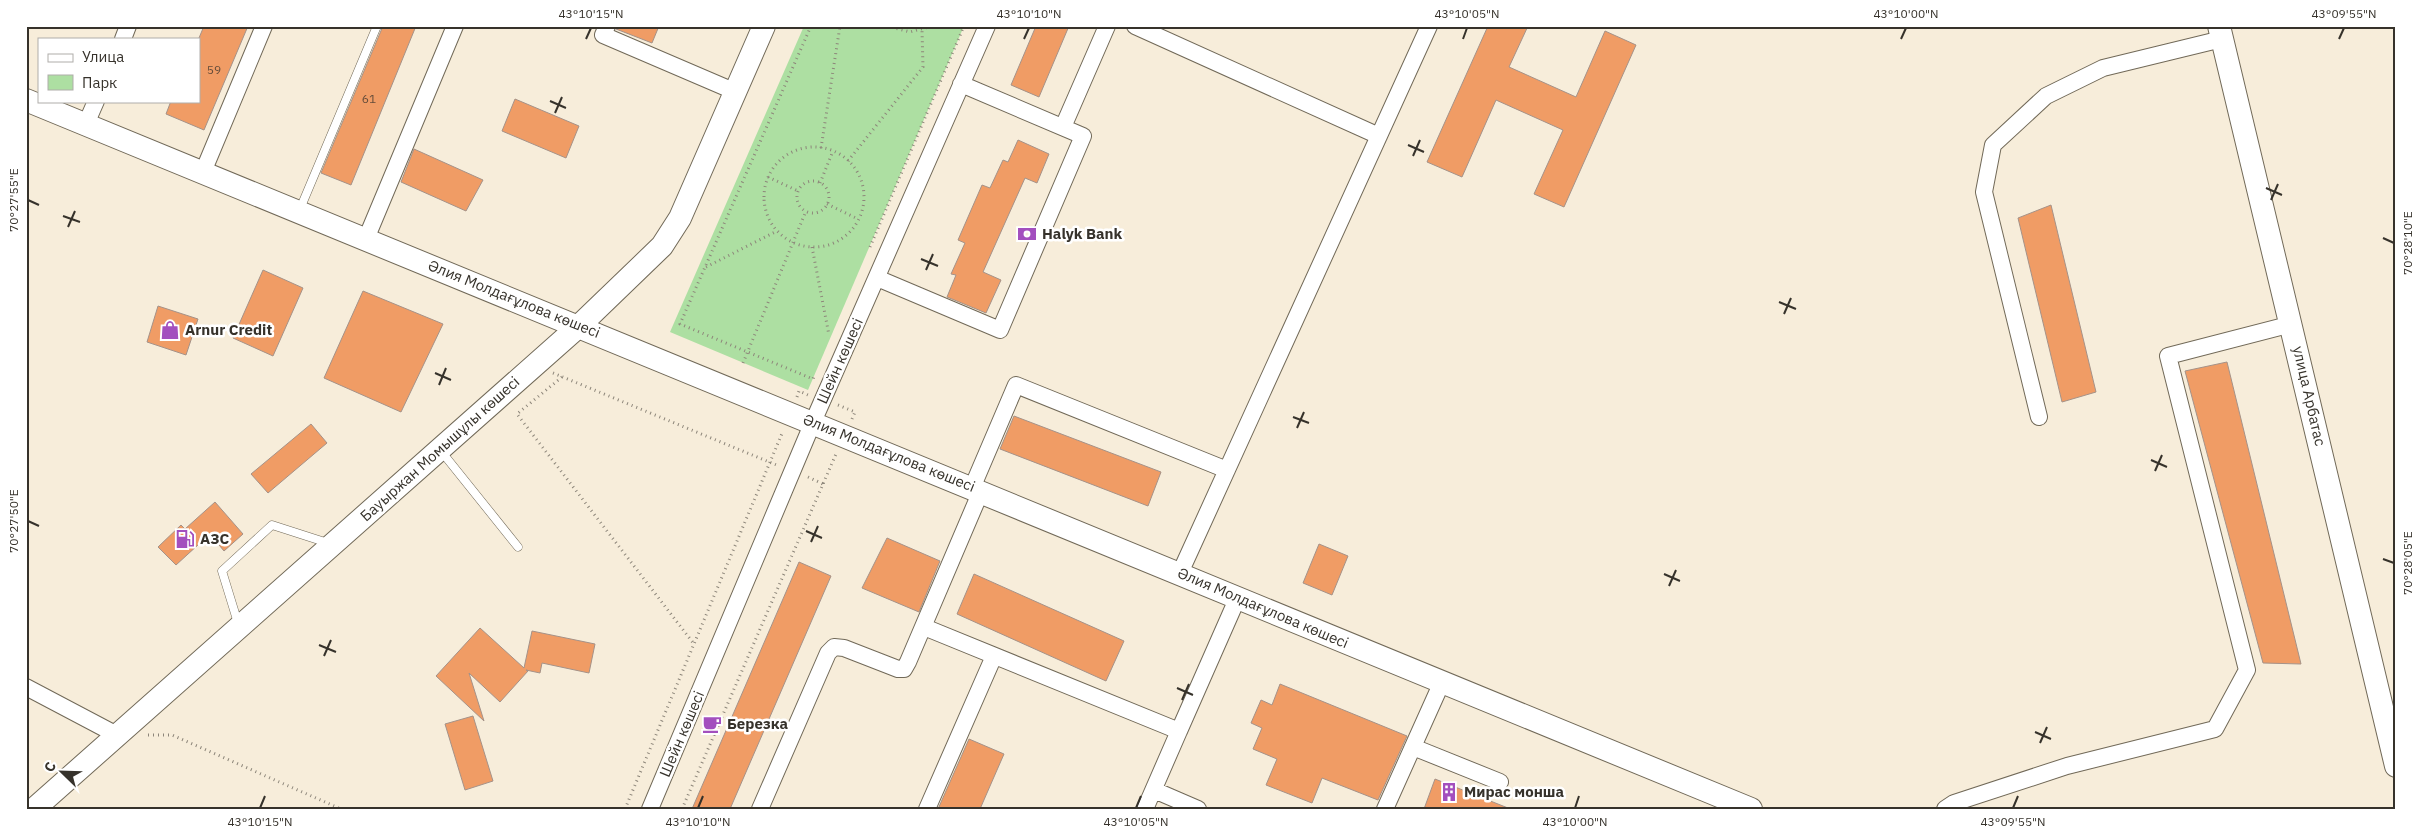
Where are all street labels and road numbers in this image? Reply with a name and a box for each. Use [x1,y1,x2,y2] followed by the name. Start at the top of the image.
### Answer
[425,255,603,342] street label: Әлия Молдағұлова көшесі
[812,315,867,407] street label: Шейн көшесі
[2289,344,2330,448] street label: улица Арбатас
[356,372,523,525] street label: Бауыржан Момышұлы көшесі
[800,409,978,496] street label: Әлия Молдағұлова көшесі
[1175,563,1352,652] street label: Әлия Молдағұлова көшесі
[655,688,708,780] street label: Шейн көшесі

